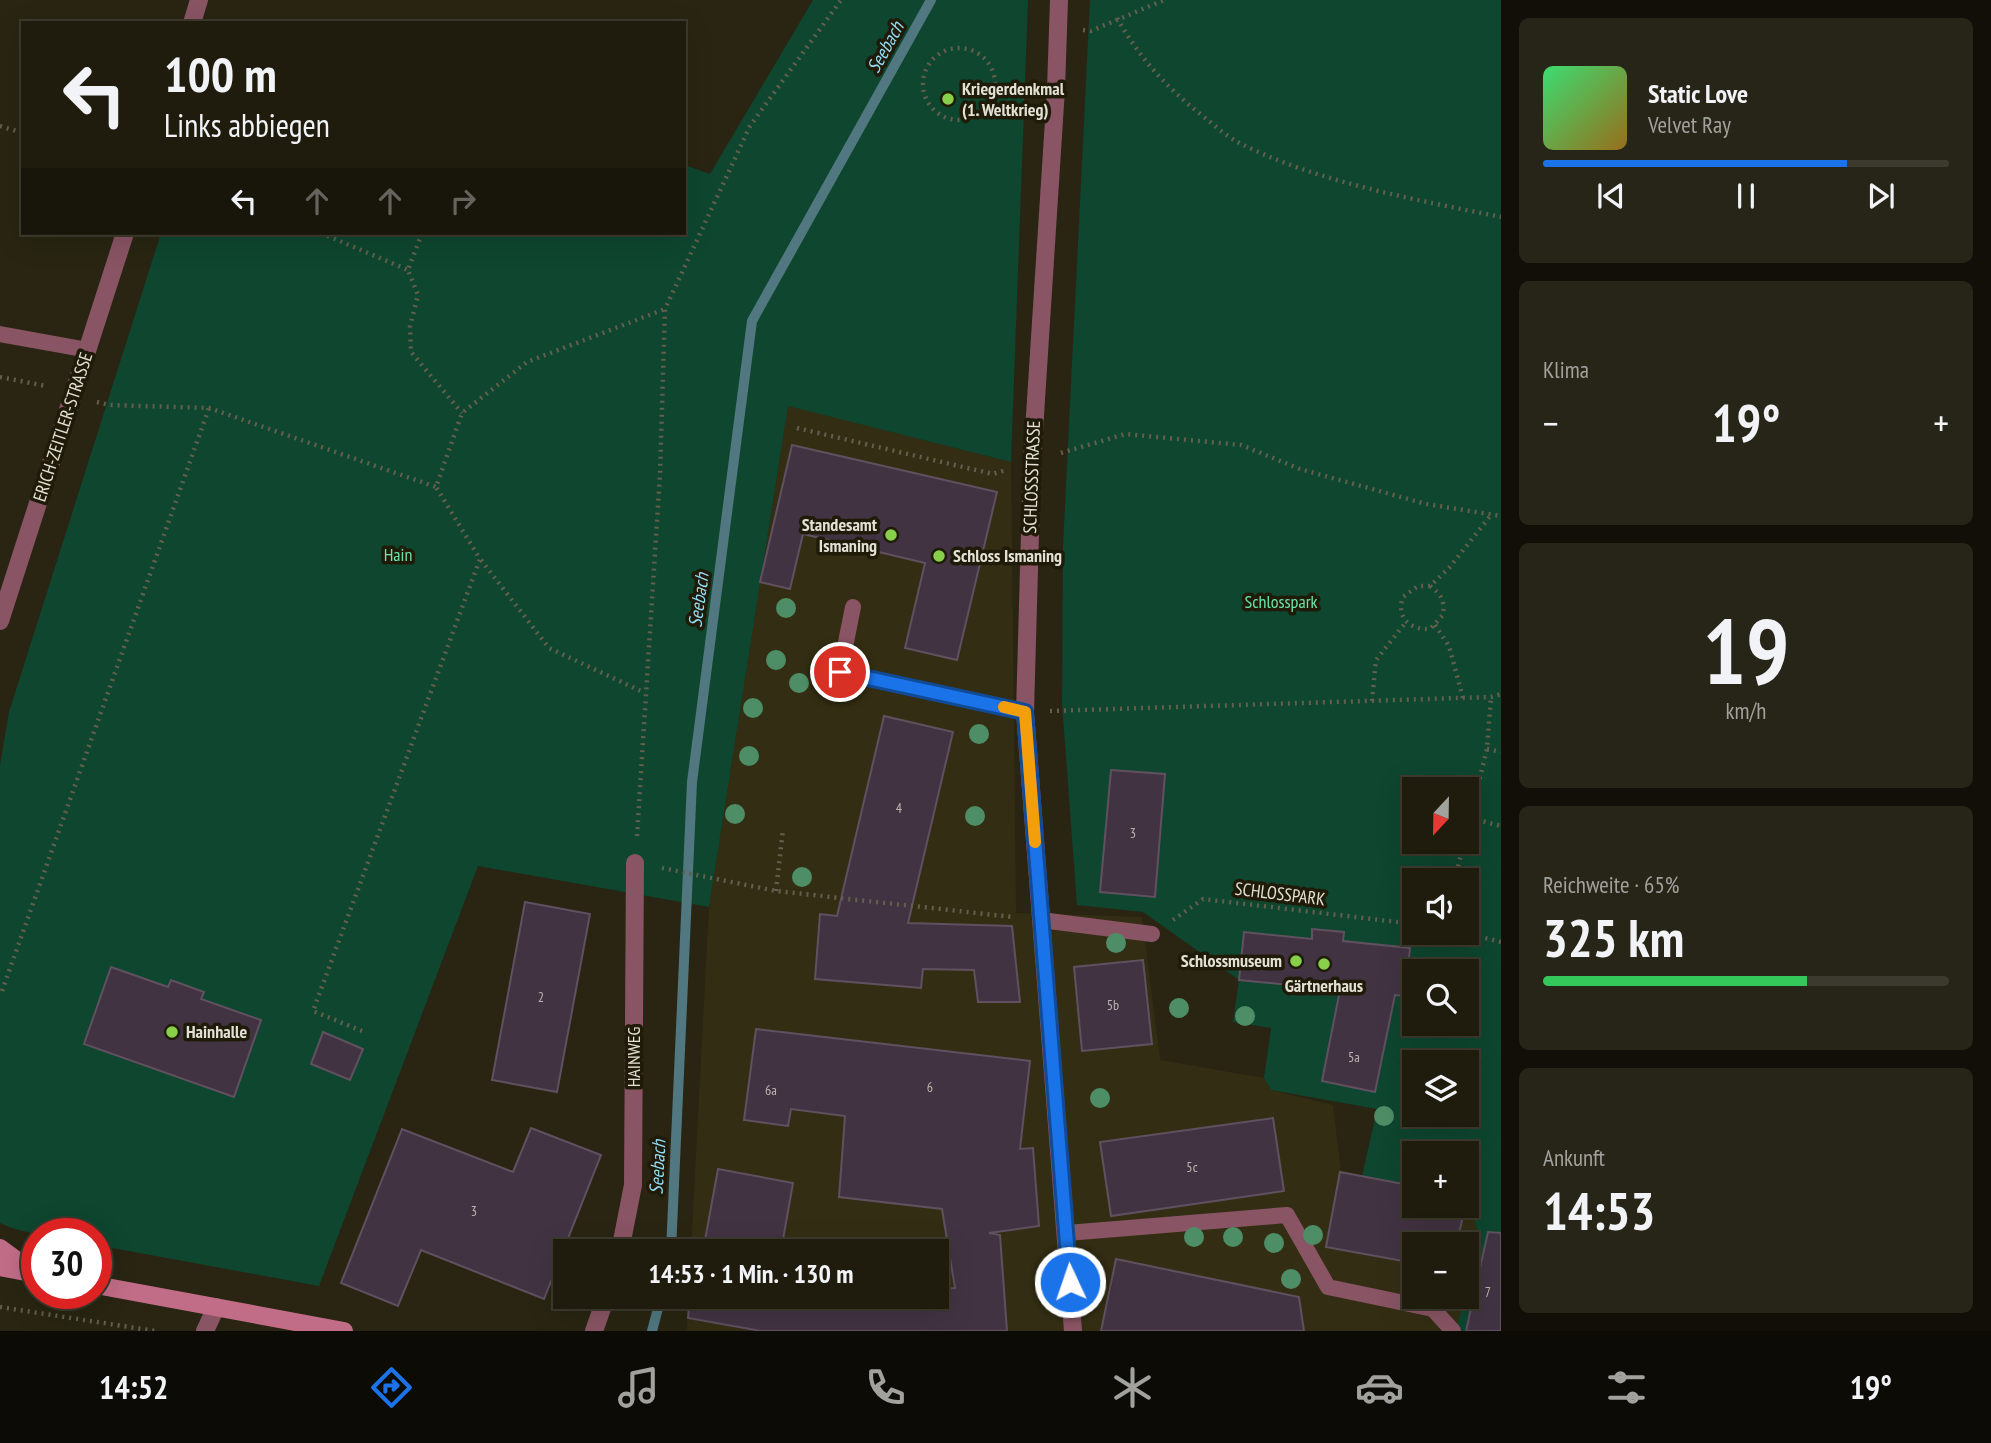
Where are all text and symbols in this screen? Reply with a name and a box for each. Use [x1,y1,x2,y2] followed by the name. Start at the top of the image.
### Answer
[861,16,910,77] water label: Seebach
[164,42,277,106] text: 100 m
[49,49,140,140] icon: left
[962,77,1065,121] place label: Kriegerdenkmal (1. Weltkrieg)
[1648,77,1748,110] text: Static Love
[940,91,956,107] marker: Kriegerdenkmal (1. Weltkrieg)
[164,104,330,146] text: Links abbiegen
[1648,110,1731,139] text: Velvet Ray
[1592,177,1630,215] icon: previous
[1727,177,1765,215] icon: pause
[1862,177,1900,215] icon: next
[225,182,263,220] icon: left
[298,182,336,220] icon: ahead
[371,182,409,220] icon: ahead
[444,182,482,220] icon: right
[28,349,98,504] street label: ERICH-ZEITLER-STRASSE
[1543,355,1589,384] text: Klima
[1712,389,1780,456] text: 19°
[1543,398,1559,447] text: −
[1933,398,1949,447] text: +
[1018,420,1045,534] street label: SCHLOSSSTRASSE
[802,513,878,557] place label: Standesamt Ismaning
[883,527,899,543] marker: Standesamt Ismaning
[384,543,412,566] park label: Hain
[953,544,1062,567] place label: Schloss Ismaning
[931,548,947,564] marker: Schloss Ismaning
[682,570,714,629] water label: Seebach
[1244,590,1318,613] park label: Schlosspark
[1703,591,1790,709] text: 19
[810,642,870,702] pin
[821,653,859,691] icon: arrive
[1726,696,1766,725] text: km/h
[1402,777,1479,854] north arrow
[1402,777,1479,1309] map controls
[896,799,903,817] house number: 4
[1130,824,1136,842] house number: 3
[1402,868,1479,945] button: sound
[1543,870,1679,899] text: Reichweite · 65%
[1234,877,1327,910] street label: SCHLOSSPARK
[1543,904,1684,971] text: 325 km
[1181,949,1282,972] place label: Schlossmuseum
[1288,953,1304,969] marker: Schlossmuseum
[1316,956,1332,972] marker: Gärtnerhaus
[1402,959,1479,1036] button: search
[1285,974,1363,997] place label: Gärtnerhaus
[538,988,544,1006] house number: 2
[1107,996,1119,1014] house number: 5b
[186,1020,247,1043] place label: Hainhalle
[164,1024,180,1040] marker: Hainhalle
[622,1027,645,1087] street label: HAINWEG
[1348,1048,1360,1066] house number: 5a
[1402,1050,1479,1127] button: layers
[927,1078,933,1096] house number: 6
[765,1081,777,1099] house number: 6a
[644,1137,670,1195] water label: Seebach
[1402,1141,1479,1218] button: +
[1543,1143,1605,1172] text: Ankunft
[1186,1158,1198,1176] house number: 5c
[1543,1177,1655,1244] text: 14:53
[471,1202,477,1220] house number: 3
[21,1218,112,1309] speed limit sign: 30
[1402,1232,1479,1309] button: −
[1033,1245,1107,1319] position arrow
[649,1257,853,1290] text: 14:53 · 1 Min. · 130 m
[1485,1283,1491,1301] house number: 7
[367,1363,416,1412] icon: directions
[614,1363,663,1412] icon: music
[861,1363,910,1412] icon: phone
[1108,1363,1157,1412] icon: climate
[1355,1363,1404,1412] icon: car
[1602,1363,1651,1412] icon: filters
[99,1366,168,1408] text: 14:52
[1850,1366,1892,1408] text: 19°

